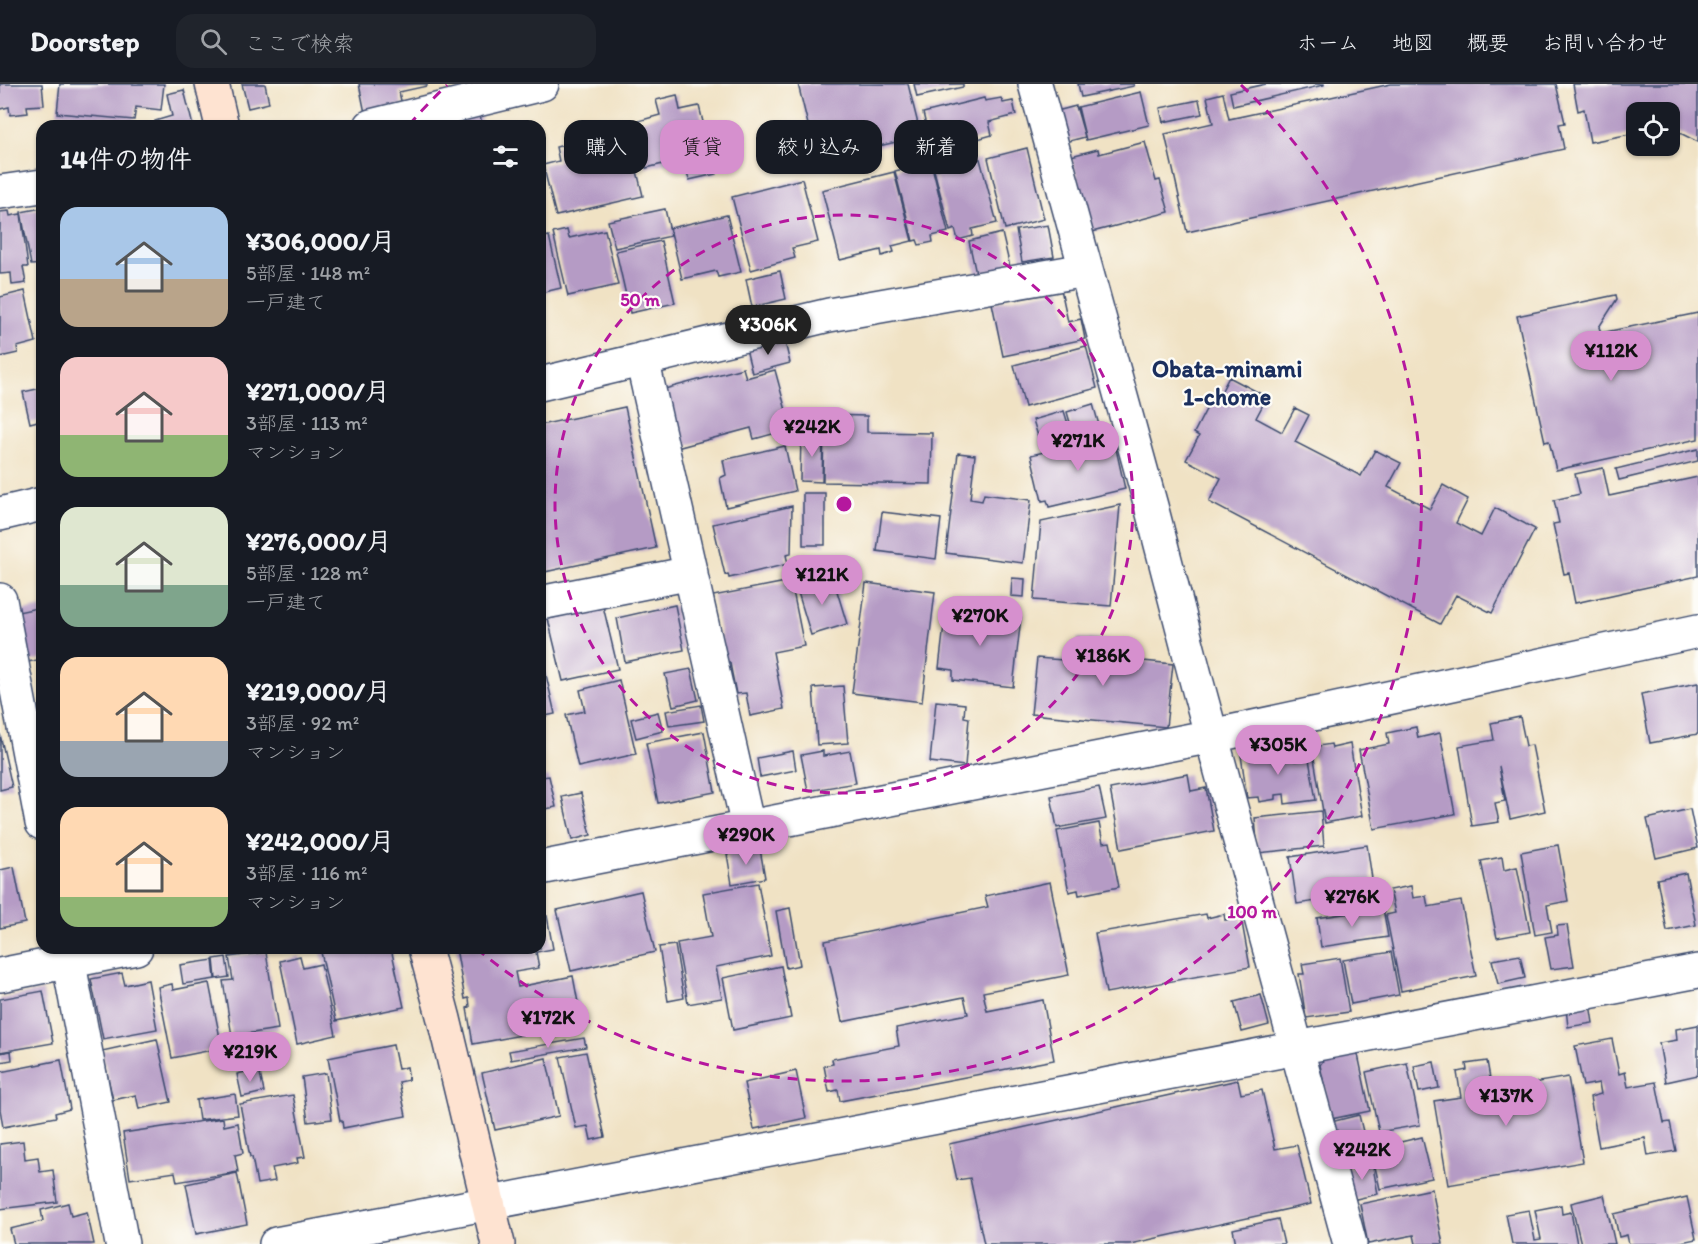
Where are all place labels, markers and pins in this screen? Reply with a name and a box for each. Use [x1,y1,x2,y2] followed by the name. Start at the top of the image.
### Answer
[726,305,810,356] pin: ¥306K
[1569,331,1653,382] pin: ¥112K
[770,407,854,458] pin: ¥242K
[1036,421,1120,472] pin: ¥271K
[834,494,854,514] centre of rings
[780,555,864,606] pin: ¥121K
[938,596,1022,647] pin: ¥270K
[1061,636,1145,687] pin: ¥186K
[1236,725,1320,776] pin: ¥305K
[704,815,788,866] pin: ¥290K
[1310,877,1394,928] pin: ¥276K
[506,998,590,1049] pin: ¥172K
[208,1032,292,1083] pin: ¥219K
[1464,1076,1548,1127] pin: ¥137K
[1320,1130,1404,1181] pin: ¥242K

